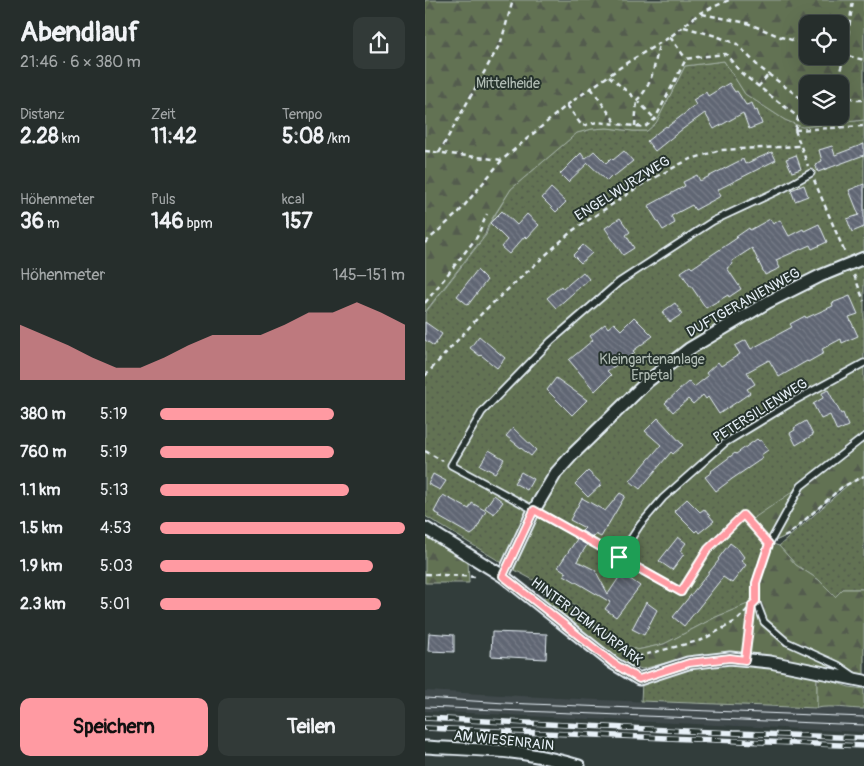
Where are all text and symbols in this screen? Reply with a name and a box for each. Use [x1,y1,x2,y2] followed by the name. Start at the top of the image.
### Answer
[20,15,139,50] text: Abendlauf
[799,15,849,125] map controls
[799,15,849,65] button: locate
[353,17,405,69] button: share
[20,52,141,72] text: 21:46 · 6 × 380 m
[476,75,540,92] park label: Mittelheide
[799,75,849,125] button: layers
[20,106,64,123] text: Distanz
[151,106,176,123] text: Zeit
[282,106,322,123] text: Tempo
[20,123,59,150] text: 2.28
[151,123,197,150] text: 11:42
[282,123,324,150] text: 5:08
[59,130,80,147] text: km
[324,130,350,147] text: /km
[572,152,673,224] street label: ENGELWURZWEG
[20,191,95,208] text: Höhenmeter
[151,191,175,208] text: Puls
[282,191,305,208] text: kcal
[20,208,44,235] text: 36
[151,208,184,235] text: 146
[282,208,313,235] text: 157
[44,215,59,232] text: m
[184,215,213,232] text: bpm
[684,264,803,341] street label: DUFTGERANIENWEG
[20,265,105,285] text: Höhenmeter
[333,265,405,285] text: 145–151 m
[599,351,705,384] park label: Kleingartenanlage Erpetal
[710,375,810,446] street label: PETERSILIENWEG
[20,404,66,424] text: 380 m
[100,404,127,424] text: 5:19
[20,442,66,462] text: 760 m
[100,442,127,462] text: 5:19
[20,480,60,500] text: 1.1 km
[100,480,128,500] text: 5:13
[20,518,63,538] text: 1.5 km
[100,518,131,538] text: 4:53
[598,536,640,578] pin
[605,543,633,571] icon: arrive
[20,556,62,576] text: 1.9 km
[100,556,133,576] text: 5:03
[528,574,646,669] street label: HINTER DEM KURPARK
[20,594,66,614] text: 2.3 km
[100,594,130,614] text: 5:01
[20,698,208,756] button: Speichern
[218,698,405,756] button: Teilen
[453,727,555,754] street label: AM WIESENRAIN

